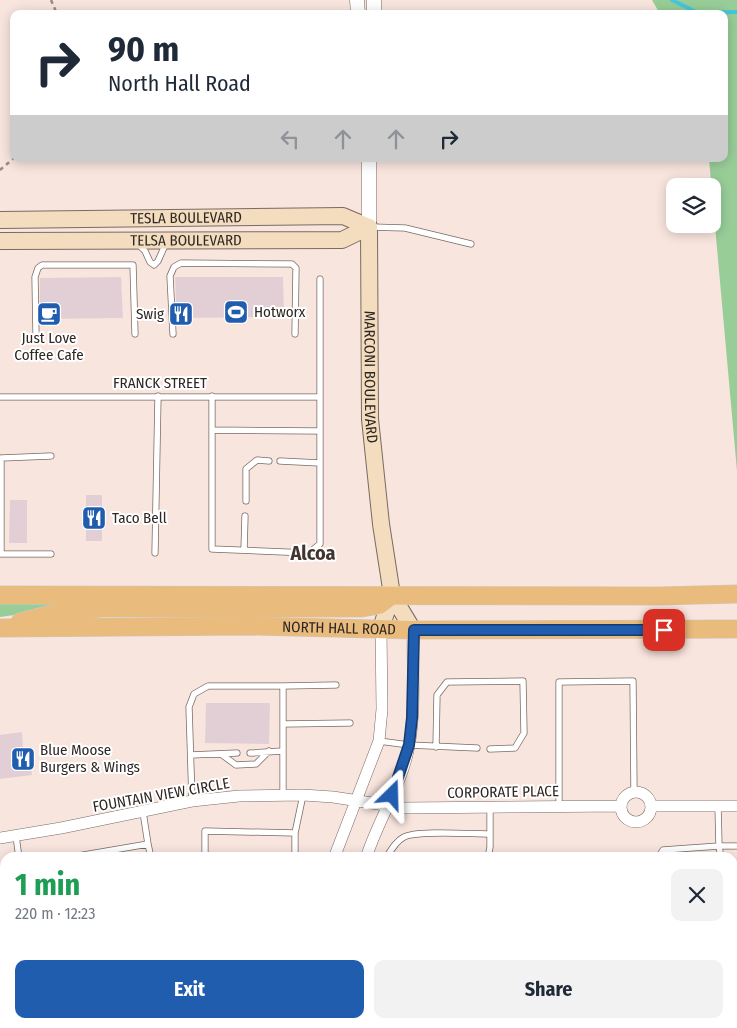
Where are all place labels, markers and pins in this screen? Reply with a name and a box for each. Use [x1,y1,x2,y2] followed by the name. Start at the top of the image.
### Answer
[223,299,249,325] sports icon: Hotworx
[36,301,62,327] cafe icon: Just Love Coffee Cafe
[168,301,194,327] restaurant icon: Swig
[254,303,306,321] place label: Hotworx
[136,305,164,323] place label: Swig
[14,329,84,364] place label: Just Love Coffee Cafe
[81,505,107,531] restaurant icon: Taco Bell
[112,509,167,527] place label: Taco Bell
[643,609,685,651] pin
[40,741,140,776] place label: Blue Moose Burgers & Wings
[10,746,36,772] restaurant icon: Blue Moose Burgers & Wings

